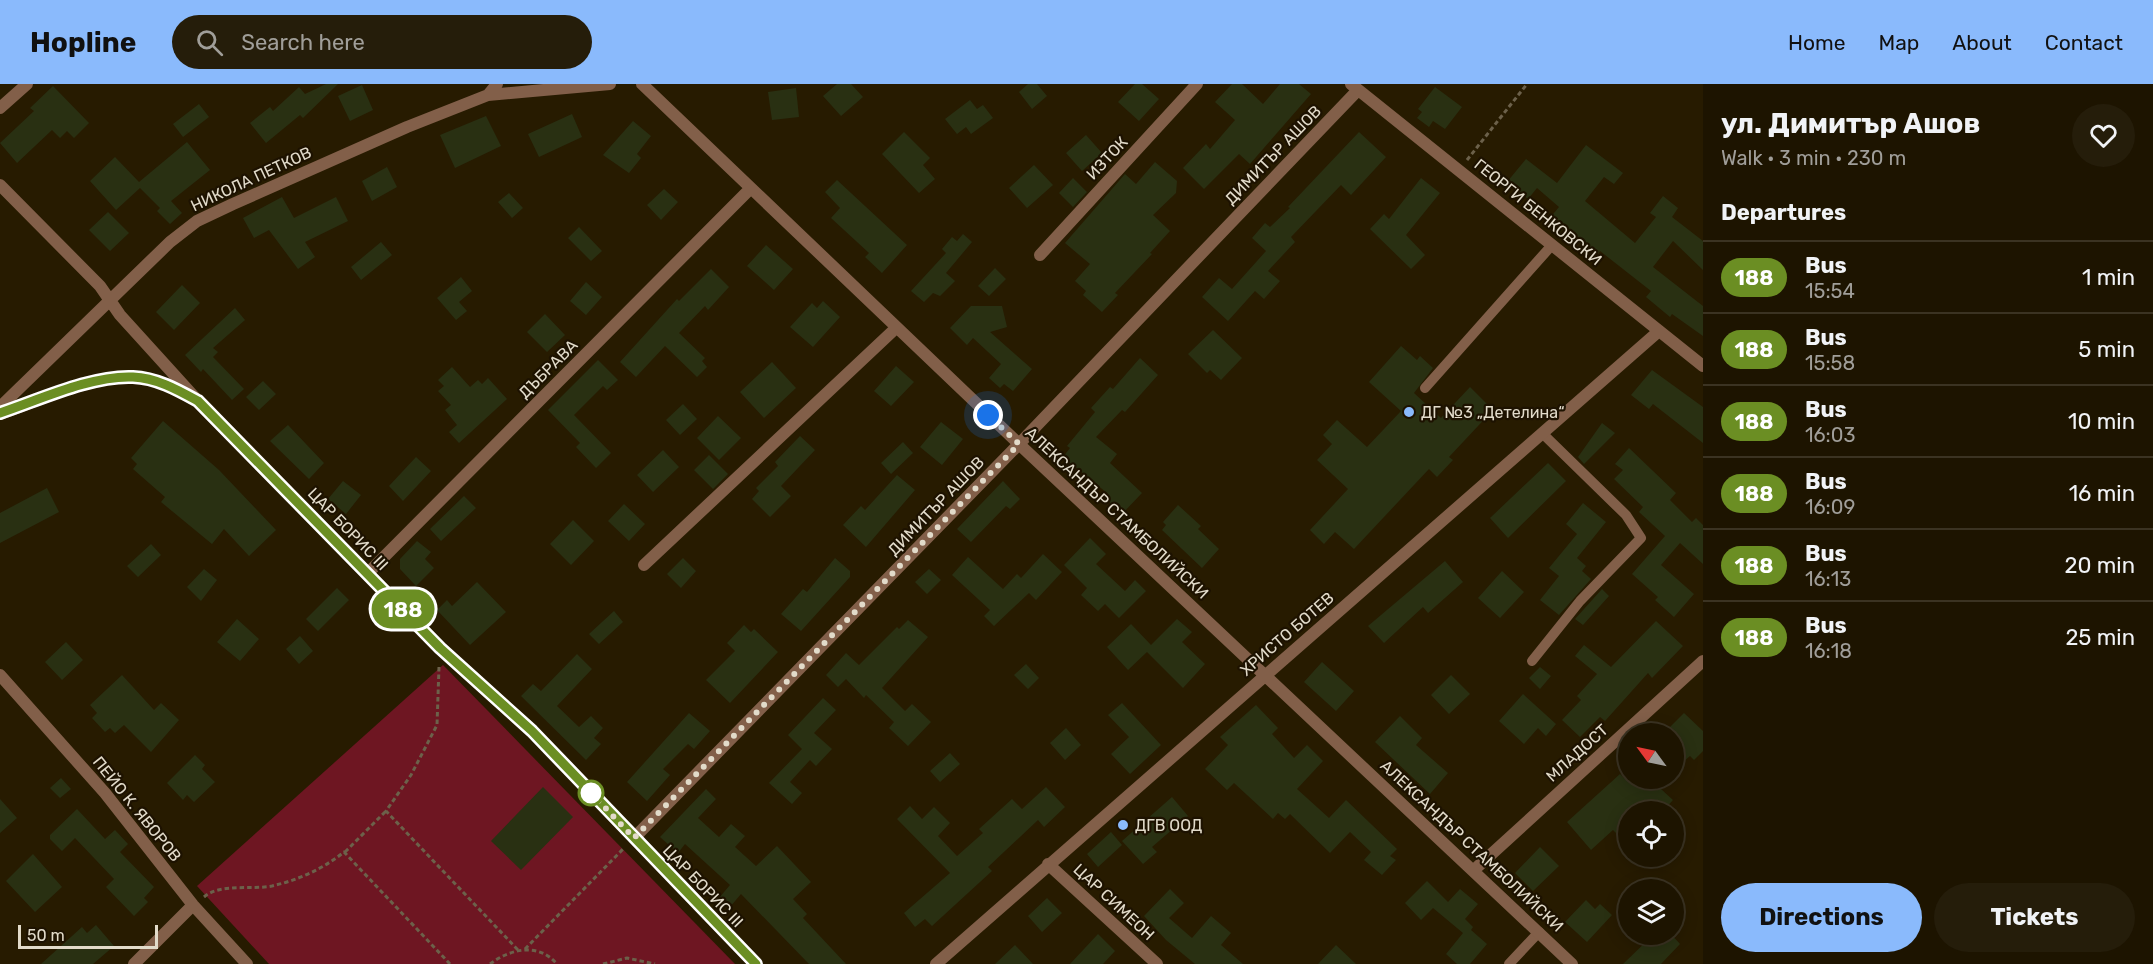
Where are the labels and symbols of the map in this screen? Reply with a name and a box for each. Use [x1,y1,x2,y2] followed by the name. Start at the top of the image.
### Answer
[1221,102,1325,208] street label: ДИМИТЪР АШОВ
[1082,132,1132,184] street label: ИЗТОК
[188,143,314,215] street label: НИКОЛА ПЕТКОВ
[1470,155,1606,269] street label: ГЕОРГИ БЕНКОВСКИ
[515,335,582,402] street label: ДЪБРАВА
[973,400,1003,430] your location
[1421,403,1565,422] place label: ДГ №3 „Детелина“
[1402,405,1416,419] marker: ДГ №3 „Детелина“
[1022,423,1212,603] street label: АЛЕКСАНДЪР СТАМБОЛИЙСКИ
[884,453,988,559] street label: ДИМИТЪР АШОВ
[304,484,392,574] street label: ЦАР БОРИС III
[1236,588,1338,680] street label: ХРИСТО БОТЕВ
[368,590,438,628] line badge: 188
[1542,720,1612,786] street label: МЛАДОСТ
[1618,723,1684,789] north arrow
[89,753,185,865] street label: ПЕЙО К. ЯВОРОВ
[1377,756,1567,936] street label: АЛЕКСАНДЪР СТАМБОЛИЙСКИ
[578,780,604,806] unlabelled marker
[1135,816,1202,835] place label: ДГВ ООД
[1116,818,1130,832] marker: ДГВ ООД
[659,841,747,931] street label: ЦАР БОРИС III
[1070,860,1158,944] street label: ЦАР СИМЕОН
[18,922,158,950] scale bar

